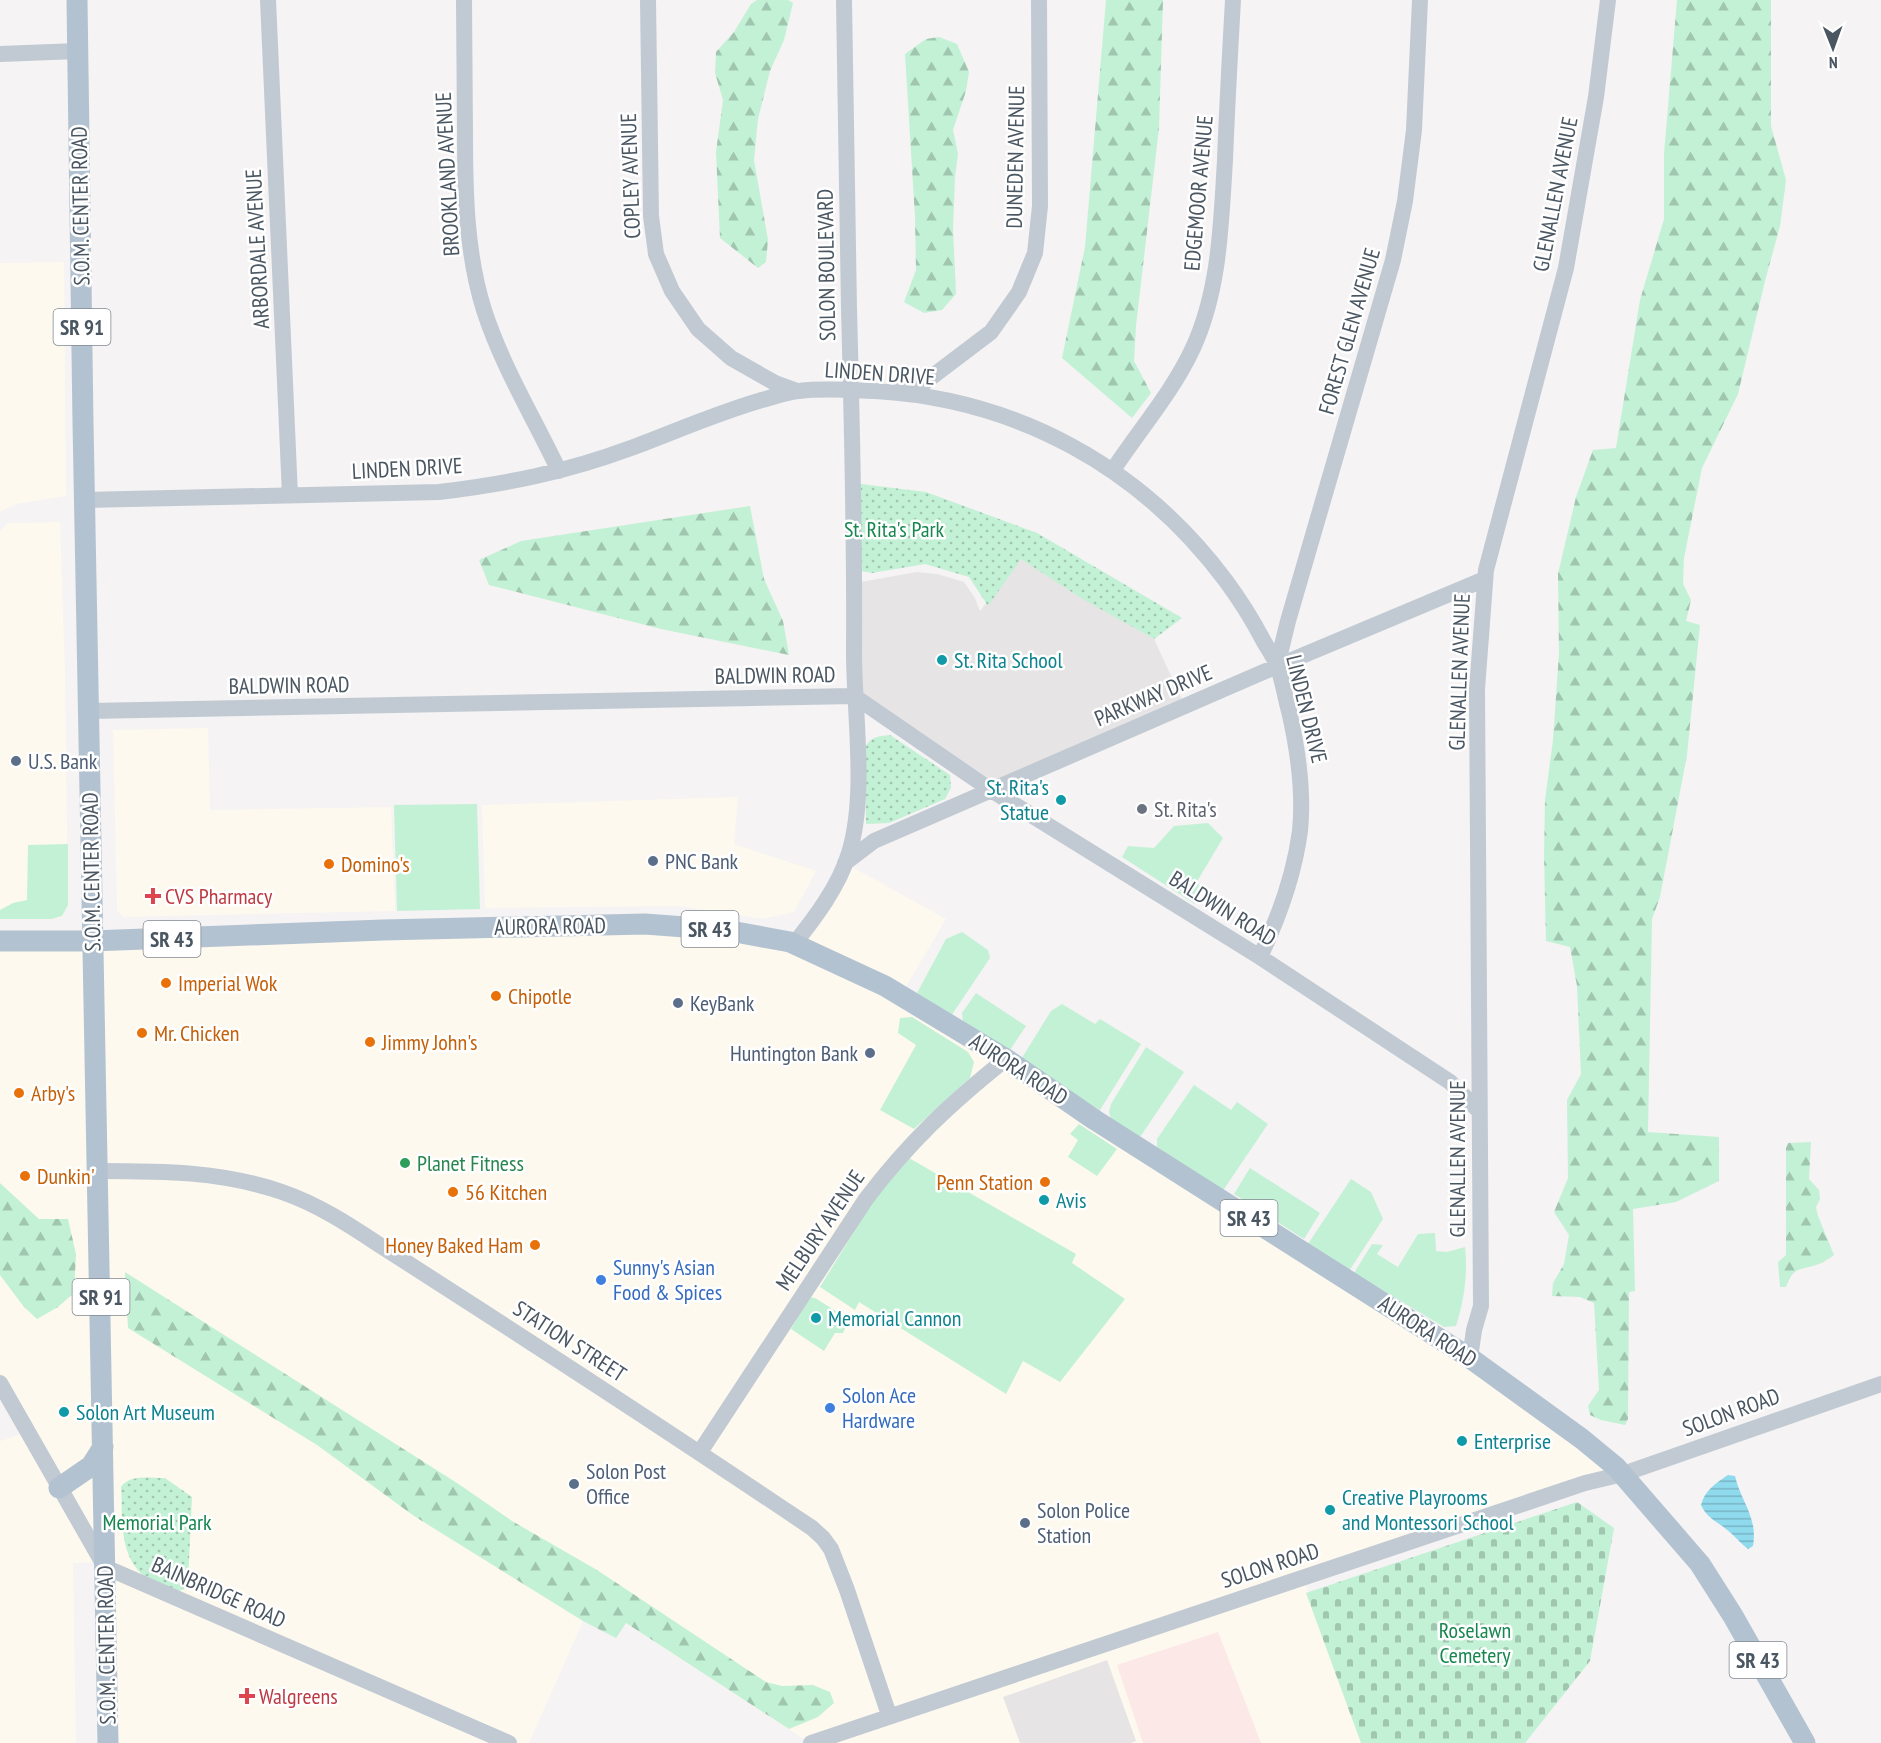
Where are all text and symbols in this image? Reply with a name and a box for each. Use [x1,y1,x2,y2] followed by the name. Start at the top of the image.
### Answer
[1803,18,1863,78] north arrow
[1829,53,1838,73] text: N
[1000,85,1030,229] street label: DUNEDEN AVENUE
[429,91,465,257] street label: BROOKLAND AVENUE
[614,113,646,239] street label: COPLEY AVENUE
[1177,114,1219,272] street label: EDGEMOOR AVENUE
[1526,114,1584,274] street label: GLENALLEN AVENUE
[65,126,95,286] street label: S.O.M. CENTER ROAD
[239,168,275,330] street label: ARBORDALE AVENUE
[811,189,841,341] street label: SOLON BOULEVARD
[1312,245,1386,417] street label: FOREST GLEN AVENUE
[54,309,110,345] road number: SR 91
[824,355,936,391] street label: LINDEN DRIVE
[351,451,463,485] street label: LINDEN DRIVE
[844,515,945,543] park label: St. Rita's Park
[1442,593,1476,751] street label: GLENALLEN AVENUE
[954,646,1063,674] place label: St. Rita School
[1280,652,1334,766] street label: LINDEN DRIVE
[935,653,949,667] marker: St. Rita School
[1090,658,1216,732] street label: PARKWAY DRIVE
[714,660,836,690] street label: BALDWIN ROAD
[228,670,350,700] street label: BALDWIN ROAD
[28,747,98,775] place label: U.S. Bank
[9,754,23,768] marker: U.S. Bank
[986,773,1049,826] place label: St. Rita's Statue
[76,792,106,952] street label: S.O.M. CENTER ROAD
[1054,793,1068,807] marker: St. Rita's Statue
[1154,795,1217,823] place label: St. Rita's
[1135,802,1149,816] marker: St. Rita's
[665,847,739,875] place label: PNC Bank
[341,850,410,878] place label: Domino's
[646,854,660,868] marker: PNC Bank
[322,857,336,871] marker: Domino's
[1164,864,1282,952] street label: BALDWIN ROAD
[165,882,273,910] place label: CVS Pharmacy
[146,889,160,903] marker: CVS Pharmacy
[494,911,606,941] street label: AURORA ROAD
[682,911,738,947] road number: SR 43
[144,921,201,957] road number: SR 43
[178,969,278,997] place label: Imperial Wok
[159,976,173,990] marker: Imperial Wok
[508,982,572,1010] place label: Chipotle
[489,989,503,1003] marker: Chipotle
[690,989,755,1017] place label: KeyBank
[671,996,685,1010] marker: KeyBank
[154,1019,239,1047] place label: Mr. Chicken
[135,1026,149,1040] marker: Mr. Chicken
[964,1027,1074,1111] street label: AURORA ROAD
[381,1028,477,1056] place label: Jimmy John's
[363,1035,377,1049] marker: Jimmy John's
[730,1039,858,1067] place label: Huntington Bank
[863,1046,877,1060] marker: Huntington Bank
[31,1079,75,1107] place label: Arby's
[1443,1080,1471,1238] street label: GLENALLEN AVENUE
[12,1086,26,1100] marker: Arby's
[417,1149,524,1177] place label: Planet Fitness
[398,1156,412,1170] marker: Planet Fitness
[37,1162,95,1190] place label: Dunkin'
[769,1164,871,1296] street label: MELBURY AVENUE
[936,1168,1033,1196] place label: Penn Station
[18,1169,32,1183] marker: Dunkin'
[1038,1175,1052,1189] marker: Penn Station
[465,1178,547,1206] place label: 56 Kitchen
[446,1185,460,1199] marker: 56 Kitchen
[1056,1186,1086,1214] place label: Avis
[1037,1193,1051,1207] marker: Avis
[1220,1200,1278,1236] road number: SR 43
[385,1231,523,1259] place label: Honey Baked Ham
[528,1238,542,1252] marker: Honey Baked Ham
[613,1253,722,1306] place label: Sunny's Asian Food & Spices
[594,1273,608,1287] marker: Sunny's Asian Food & Spices
[72,1279,130,1315] road number: SR 91
[1373,1289,1483,1373] street label: AURORA ROAD
[508,1294,632,1388] street label: STATION STREET
[828,1304,961,1332] place label: Memorial Cannon
[809,1311,823,1325] marker: Memorial Cannon
[842,1381,916,1434] place label: Solon Ace Hardware
[1679,1381,1783,1443] street label: SOLON ROAD
[76,1398,215,1426] place label: Solon Art Museum
[823,1401,837,1415] marker: Solon Ace Hardware
[57,1405,71,1419] marker: Solon Art Museum
[1474,1427,1551,1455] place label: Enterprise
[1455,1434,1469,1448] marker: Enterprise
[586,1457,666,1510] place label: Solon Post Office
[567,1477,581,1491] marker: Solon Post Office
[1342,1483,1515,1536] place label: Creative Playrooms and Montessori School
[1037,1496,1130,1549] place label: Solon Police Station
[1323,1503,1337,1517] marker: Creative Playrooms and Montessori School
[102,1508,212,1536] park label: Memorial Park
[1018,1516,1032,1530] marker: Solon Police Station
[1217,1536,1323,1594] street label: SOLON ROAD
[148,1550,290,1634] street label: BAINBRIDGE ROAD
[91,1565,121,1725] street label: S.O.M. CENTER ROAD
[1439,1616,1511,1669] park label: Roselawn Cemetery
[1730,1642,1786,1678] road number: SR 43
[259,1682,338,1710] place label: Walgreens
[240,1689,254,1703] marker: Walgreens

